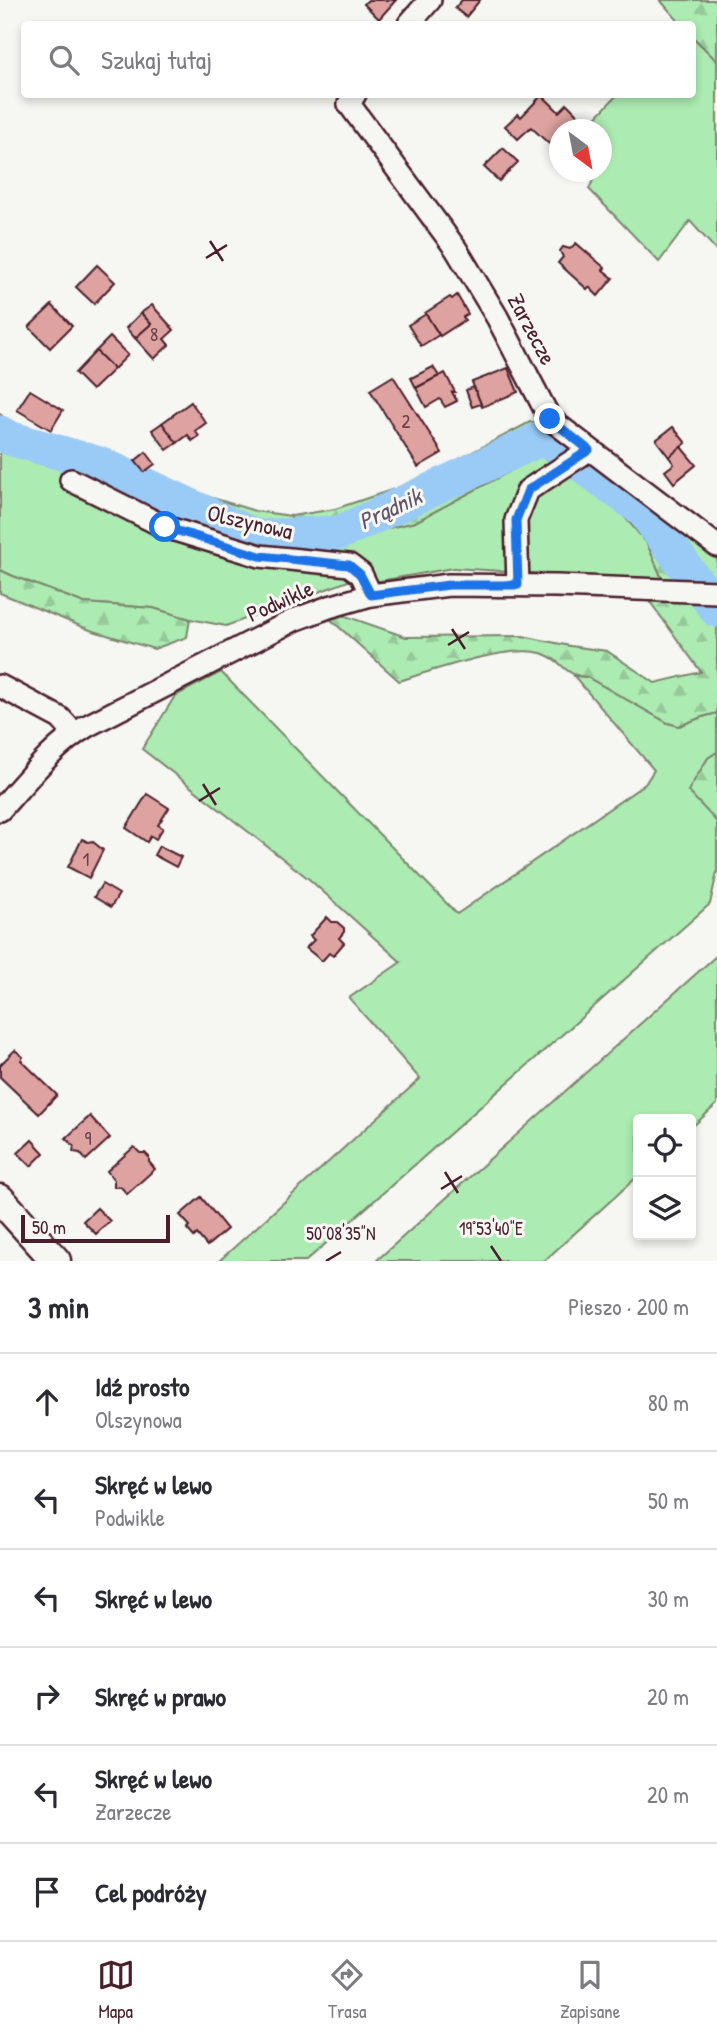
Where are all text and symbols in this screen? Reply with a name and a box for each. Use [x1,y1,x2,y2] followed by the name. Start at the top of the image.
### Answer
[21,21,696,98] search box
[45,41,83,79] icon: search
[101,42,212,77] text: Szukaj tutaj
[549,119,612,182] north arrow
[501,288,564,370] street label: Zarzecze
[150,321,158,347] house number: 8
[534,403,565,434] route end
[402,408,411,434] house number: 2
[353,479,428,536] water label: Prądnik
[204,497,296,546] street label: Olszynowa
[149,511,180,542] route start
[242,572,318,629] street label: Podwikle
[83,846,90,872] house number: 1
[633,1114,696,1240] map controls
[633,1114,696,1177] button: locate
[85,1125,92,1151] house number: 9
[633,1177,696,1240] button: layers
[21,1212,170,1244] scale bar
[32,1214,66,1240] text: 50 m
[459,1216,523,1241] text: 19°53'40"E
[306,1221,376,1246] text: 50°08'35"N
[28,1287,89,1327] text: 3 min
[568,1291,689,1322] text: Pieszo · 200 m
[95,1369,189,1404] text: Idź prosto
[28,1383,66,1421] icon: ahead
[648,1387,689,1418] text: 80 m
[95,1404,182,1435] text: Olszynowa
[95,1467,212,1502] text: Skręć w lewo
[28,1481,66,1519] icon: left
[648,1485,689,1516] text: 50 m
[95,1502,165,1533] text: Podwikle
[28,1579,66,1617] icon: left
[95,1581,212,1616] text: Skręć w lewo
[647,1583,689,1614] text: 30 m
[28,1677,66,1715] icon: right
[95,1679,226,1714] text: Skręć w prawo
[647,1681,689,1712] text: 20 m
[95,1761,212,1796] text: Skręć w lewo
[28,1775,66,1813] icon: left
[647,1779,689,1810] text: 20 m
[95,1796,171,1827] text: Zarzecze
[28,1873,66,1911] icon: arrive
[95,1875,207,1910] text: Cel podróży
[97,1956,135,2024] tab: Mapa
[328,1956,367,2024] tab: Trasa
[560,1956,620,2024] tab: Zapisane

